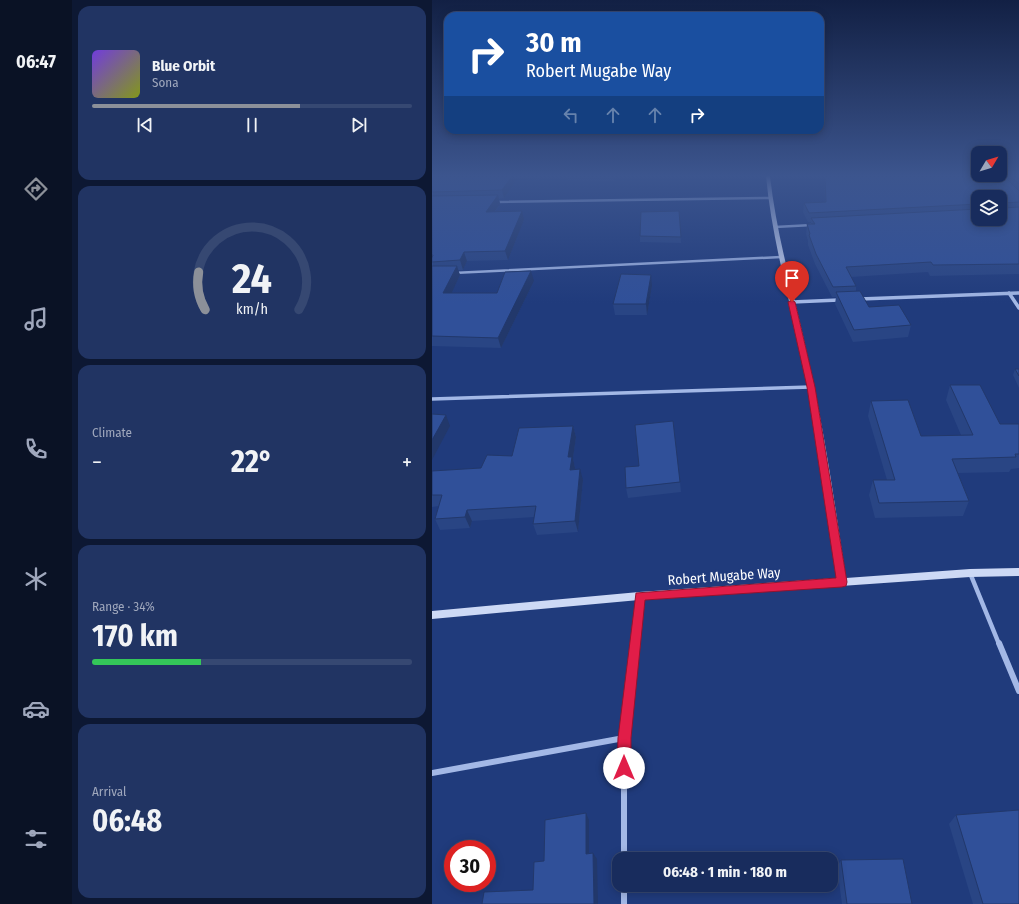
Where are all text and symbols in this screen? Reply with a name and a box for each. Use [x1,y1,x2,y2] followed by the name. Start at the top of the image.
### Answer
[526,26,582,59] text: 30 m
[460,28,512,80] icon: right
[16,51,56,73] text: 06:47
[152,57,215,75] text: Blue Orbit
[526,60,671,82] text: Robert Mugabe Way
[152,75,179,90] text: Sona
[560,104,582,126] icon: left
[602,104,624,126] icon: ahead
[644,104,666,126] icon: ahead
[686,104,708,126] icon: right
[134,114,156,136] icon: previous
[241,114,263,136] icon: pause
[348,114,370,136] icon: next
[971,146,1007,182] north arrow
[971,146,1007,226] map controls
[22,175,50,203] icon: directions
[971,190,1007,226] button: layers
[231,254,272,304] text: 24
[775,261,809,302] pin
[781,267,803,289] icon: arrive
[236,301,268,318] text: km/h
[22,305,50,333] icon: music
[92,425,132,440] text: Climate
[22,435,50,463] icon: phone
[231,444,273,480] text: 22°
[92,449,102,476] text: −
[402,449,412,476] text: +
[667,564,782,589] street label: Robert Mugabe Way
[22,565,50,593] icon: climate
[92,599,155,614] text: Range · 34%
[92,618,178,654] text: 170 km
[22,695,50,723] icon: car
[603,747,645,789] position arrow
[92,784,126,799] text: Arrival
[92,803,162,839] text: 06:48
[22,825,50,853] icon: filters
[444,840,496,892] speed limit sign: 30
[663,863,787,881] text: 06:48 · 1 min · 180 m

